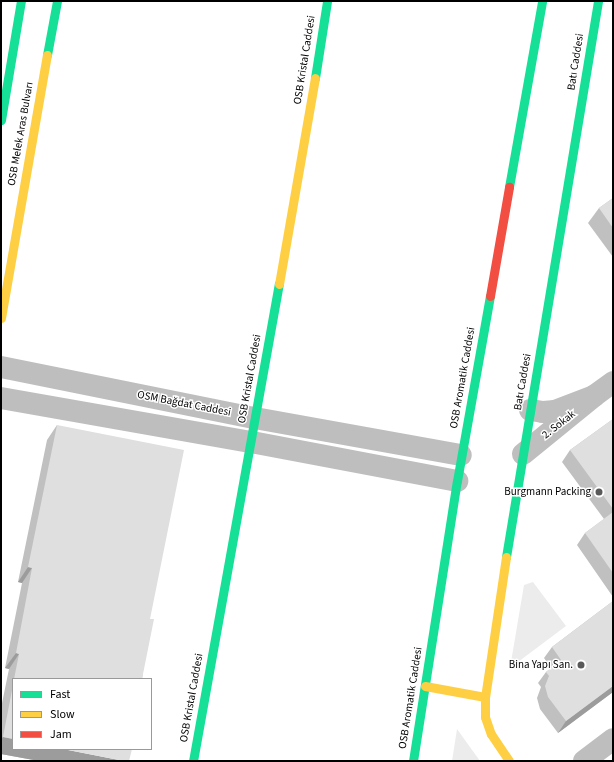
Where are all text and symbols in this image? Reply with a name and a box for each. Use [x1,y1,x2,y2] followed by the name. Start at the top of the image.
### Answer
[291,15,319,105] street label: OSB Kristal Caddesi
[565,33,587,91] street label: Batı Caddesi
[5,81,37,187] street label: OSB Melek Aras Bulvarı
[448,326,478,430] street label: OSB Aromatik Caddesi
[236,334,264,424] street label: OSB Kristal Caddesi
[512,353,534,411] street label: Batı Caddesi
[136,388,232,420] street label: OSM Bağdat Caddesi
[540,408,578,442] street label: 2. Sokak
[504,485,591,499] place label: Burgmann Packing
[594,487,604,497] marker: Burgmann Packing
[396,646,426,750] street label: OSB Aromatik Caddesi
[178,653,206,743] street label: OSB Kristal Caddesi
[509,658,573,672] place label: Bina Yapı San.
[576,660,586,670] marker: Bina Yapı San.
[12,678,152,750] legend
[50,686,70,703] text: Fast
[50,706,75,723] text: Slow
[50,726,72,743] text: Jam

